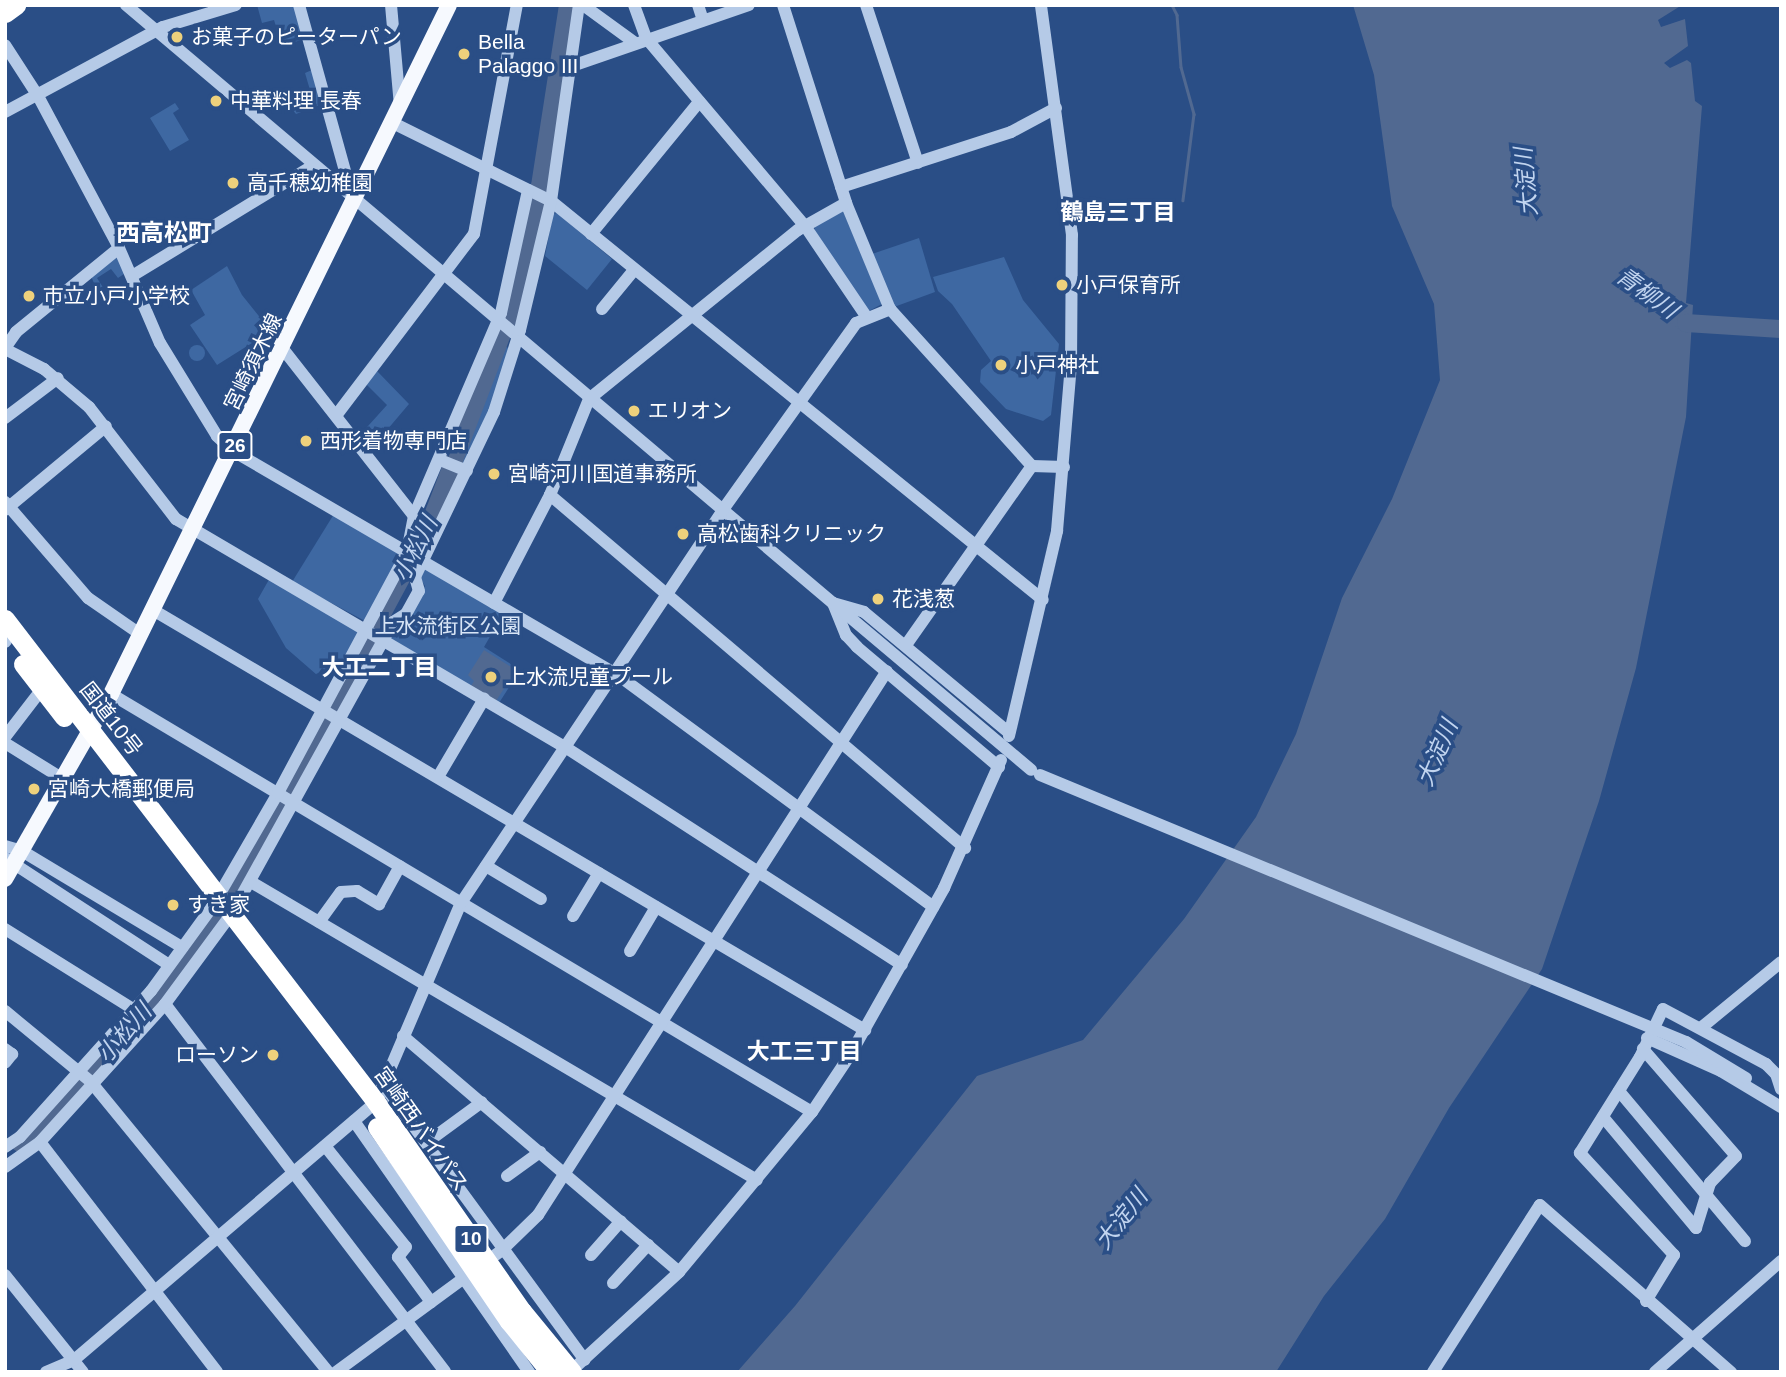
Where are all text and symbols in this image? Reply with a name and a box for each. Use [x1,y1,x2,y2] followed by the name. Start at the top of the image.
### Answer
[191,24,401,50] place label: お菓子のピーターパン
[169,29,185,45] marker: お菓子のピーターパン
[478,29,578,79] place label: Bella Palaggo III
[456,46,472,62] marker: Bella Palaggo III
[230,88,362,114] place label: 中華料理 長春
[208,93,224,109] marker: 中華料理 長春
[1509,146,1543,218] water label: 大淀川
[247,170,373,196] place label: 高千穂幼稚園
[225,175,241,191] marker: 高千穂幼稚園
[1061,198,1175,226] district label: 鶴島三丁目
[116,219,212,247] district label: 西高松町
[1611,262,1683,324] water label: 青柳川
[1076,272,1181,298] place label: 小戸保育所
[1054,277,1070,293] marker: 小戸保育所
[43,283,190,309] place label: 市立小戸小学校
[21,288,37,304] marker: 市立小戸小学校
[219,309,287,415] street label: 宮崎須木線
[1015,352,1099,378] place label: 小戸神社
[993,357,1009,373] marker: 小戸神社
[648,398,732,424] place label: エリオン
[626,403,642,419] marker: エリオン
[320,428,467,454] place label: 西形着物専門店
[216,430,254,462] road number: 26
[298,433,314,449] marker: 西形着物専門店
[508,461,697,487] place label: 宮崎河川国道事務所
[486,466,502,482] marker: 宮崎河川国道事務所
[387,512,443,586] water label: 小松川
[697,521,886,547] place label: 高松歯科クリニック
[675,526,691,542] marker: 高松歯科クリニック
[892,586,955,612] place label: 花浅葱
[870,591,886,607] marker: 花浅葱
[375,613,521,639] park label: 上水流街区公園
[322,653,436,681] district label: 大工二丁目
[505,664,673,690] place label: 上水流児童プール
[483,669,499,685] marker: 上水流児童プール
[74,677,148,761] street label: 国道10号
[1411,716,1463,790] water label: 大淀川
[48,776,195,802] place label: 宮崎大橋郵便局
[26,781,42,797] marker: 宮崎大橋郵便局
[187,892,250,918] place label: すき家
[165,897,181,913] marker: すき家
[91,998,157,1068] water label: 小松川
[747,1037,861,1065] district label: 大工三丁目
[175,1042,259,1068] place label: ローソン
[265,1047,281,1063] marker: ローソン
[369,1062,473,1196] street label: 宮崎西バイパス
[1089,1183,1153,1255] water label: 大淀川
[452,1224,490,1254] road number: 10

